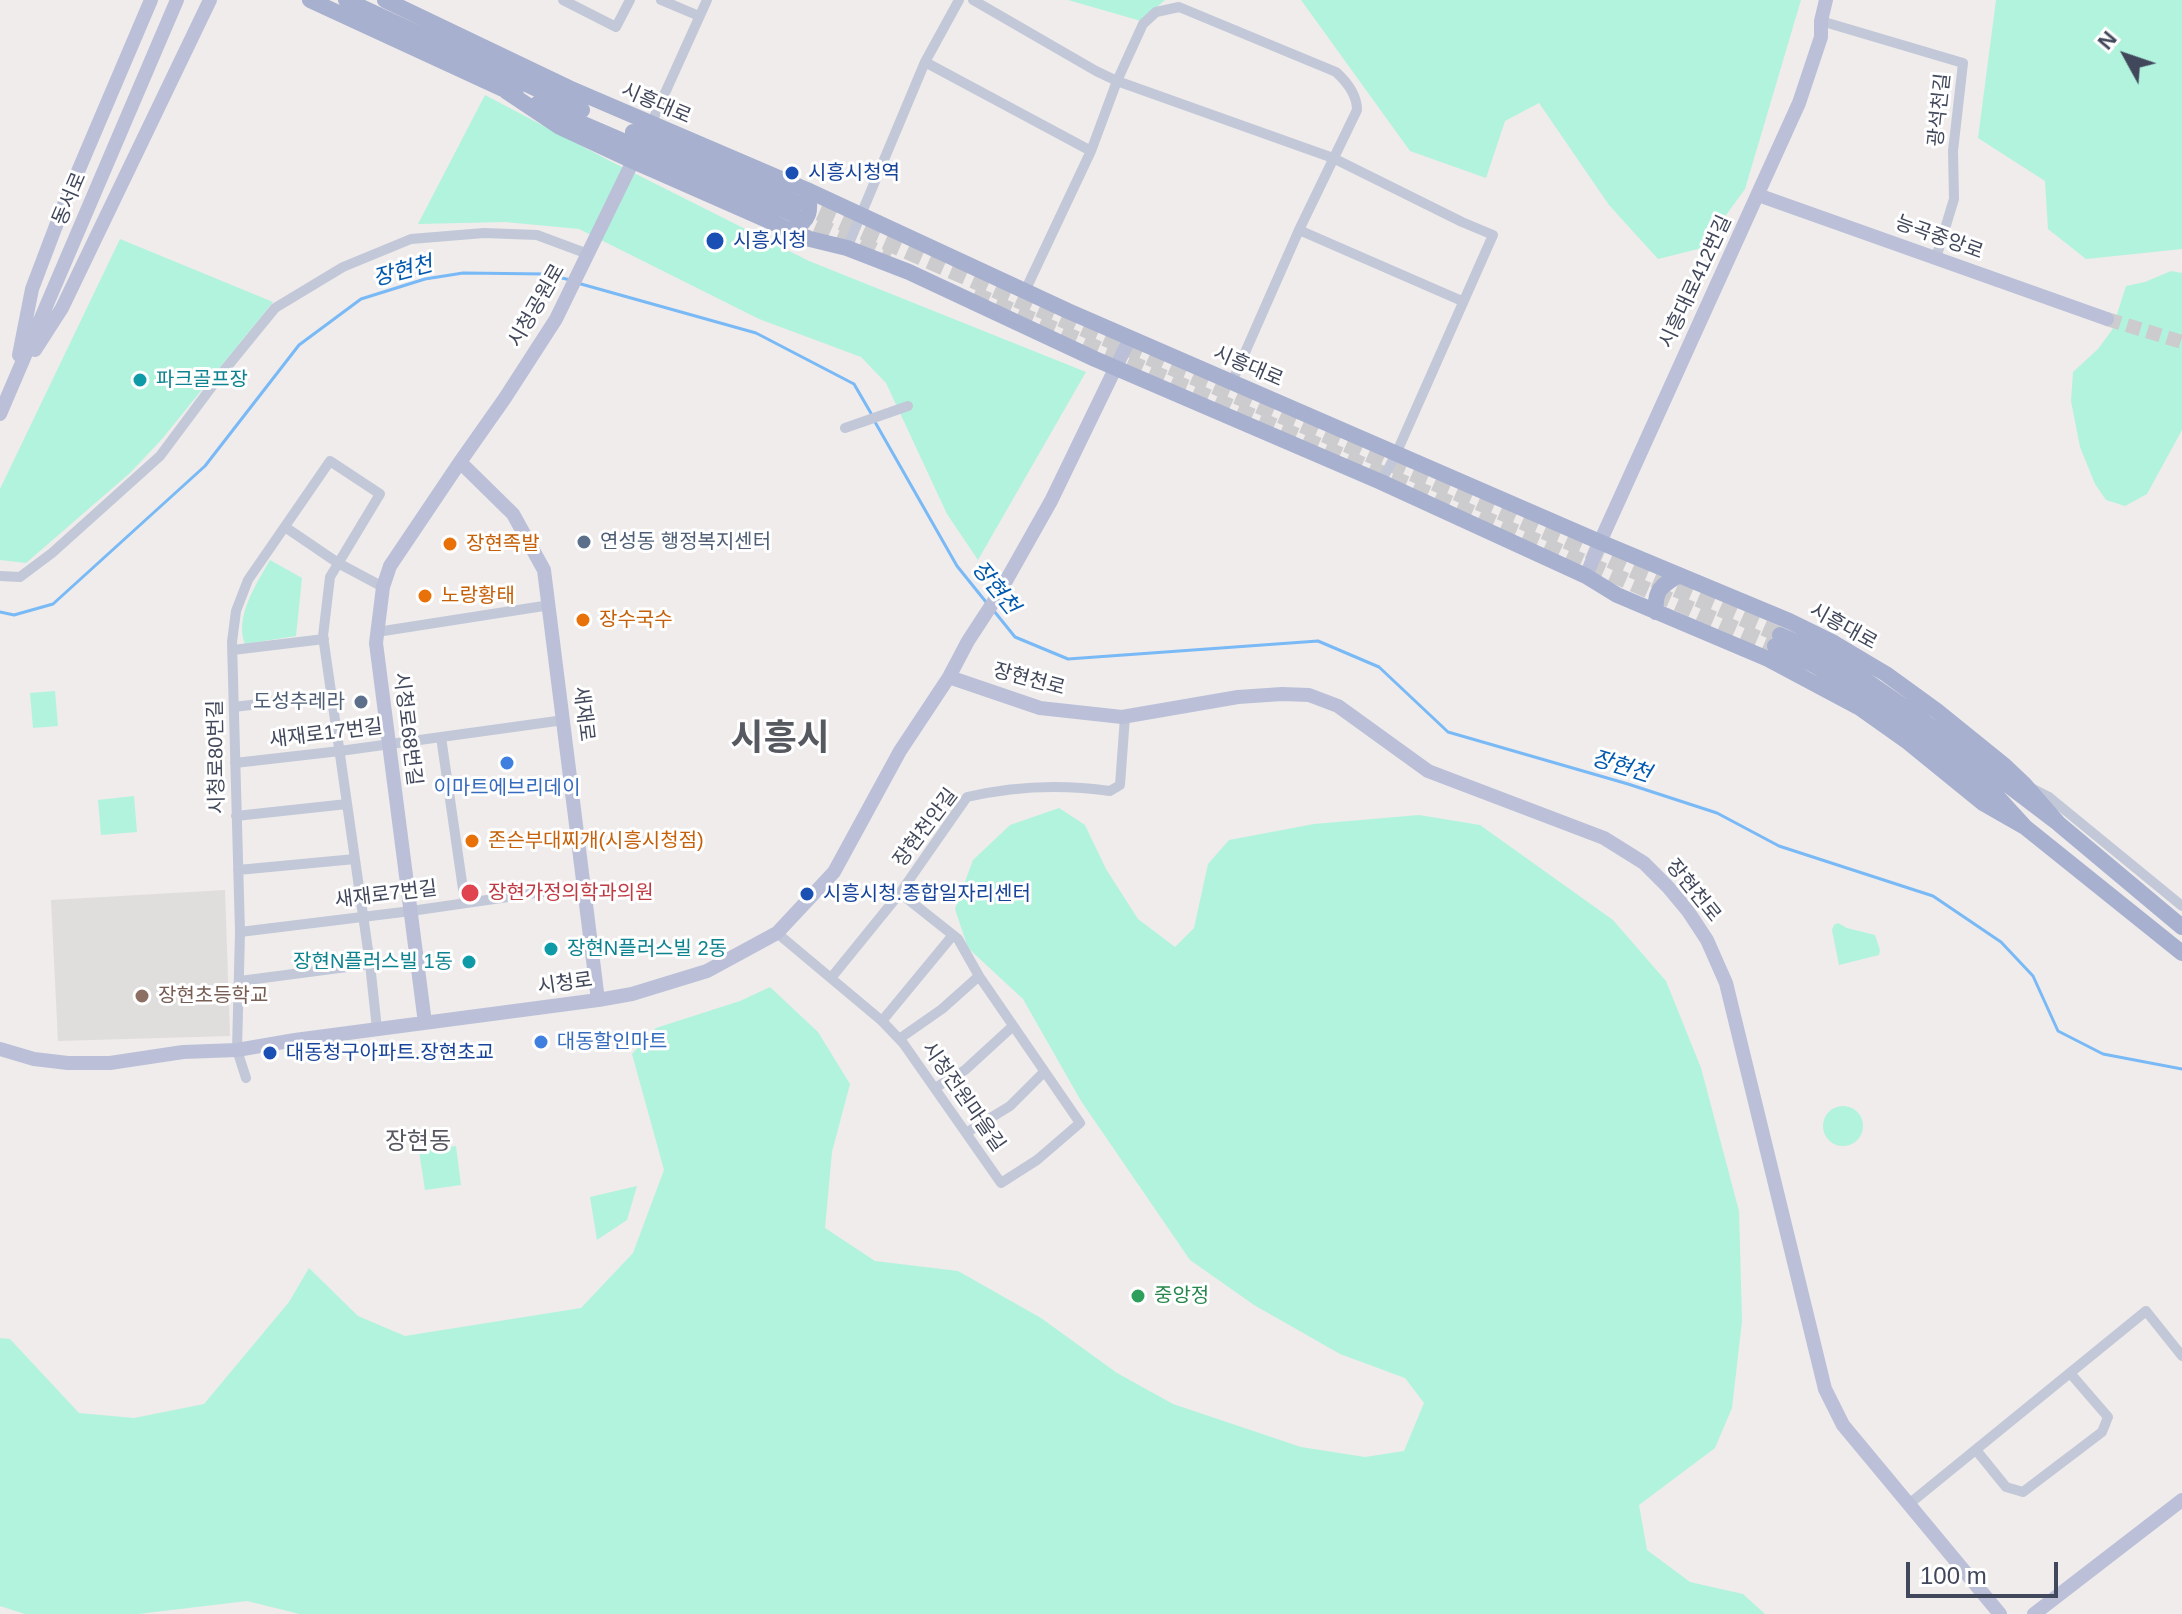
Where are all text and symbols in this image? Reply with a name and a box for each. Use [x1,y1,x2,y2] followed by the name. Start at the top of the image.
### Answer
[2086,16,2166,96] north arrow
[2093,26,2122,54] text: N
[1924,72,1956,148] street label: 광석천길
[617,79,695,129] street label: 시흥대로
[808,161,900,185] place label: 시흥시청역
[783,164,801,182] marker: 시흥시청역
[48,169,92,229] street label: 동서로
[1892,211,1986,265] street label: 능곡중앙로
[1655,212,1737,352] street label: 시흥대로412번길
[733,229,807,253] place label: 시흥시청
[704,230,726,252] marker: 시흥시청
[370,251,436,293] water label: 장현천
[504,260,570,352] street label: 시청공원로
[1209,342,1287,392] street label: 시흥대로
[156,368,248,392] place label: 파크골프장
[131,371,149,389] marker: 파크골프장
[600,530,771,554] place label: 연성동 행정복지센터
[466,532,540,556] place label: 장현족발
[575,533,593,551] marker: 연성동 행정복지센터
[441,535,459,553] marker: 장현족발
[966,556,1024,620] water label: 장현천
[441,584,515,608] place label: 노랑황태
[416,587,434,605] marker: 노랑황태
[1805,599,1881,655] street label: 시흥대로
[599,608,673,632] place label: 장수국수
[574,611,592,629] marker: 장수국수
[990,659,1068,701] street label: 장현천로
[388,671,426,787] street label: 시청로68번길
[568,685,598,743] street label: 새재로
[253,690,345,714] place label: 도성추레라
[352,693,370,711] marker: 도성추레라
[204,700,230,814] street label: 시청로80번길
[268,715,384,753] street label: 새재로17번길
[730,718,830,762] district label: 시흥시
[1588,746,1654,788] water label: 장현천
[498,754,516,772] marker: 이마트에브리데이
[433,776,581,800] place label: 이마트에브리데이
[889,784,963,872] street label: 장현천안길
[488,829,704,853] place label: 존슨부대찌개(시흥시청점)
[463,832,481,850] marker: 존슨부대찌개(시흥시청점)
[1661,855,1725,927] street label: 장현천로
[333,877,439,913] street label: 새재로7번길
[488,881,654,905] place label: 장현가정의학과의원
[459,882,481,904] marker: 장현가정의학과의원
[823,882,1031,906] place label: 시흥시청.종합일자리센터
[798,885,816,903] marker: 시흥시청.종합일자리센터
[567,937,727,961] place label: 장현N플러스빌 2동
[542,940,560,958] marker: 장현N플러스빌 2동
[293,950,453,974] place label: 장현N플러스빌 1동
[460,953,478,971] marker: 장현N플러스빌 1동
[536,968,594,1000] street label: 시청로
[158,984,268,1008] place label: 장현초등학교
[133,987,151,1005] marker: 장현초등학교
[557,1030,667,1054] place label: 대동할인마트
[532,1033,550,1051] marker: 대동할인마트
[916,1037,1010,1157] street label: 시청전원마을길
[286,1041,494,1065] place label: 대동청구아파트.장현초교
[261,1044,279,1062] marker: 대동청구아파트.장현초교
[385,1128,451,1156] district label: 장현동
[1154,1284,1209,1308] place label: 중앙정
[1129,1287,1147,1305] marker: 중앙정
[1910,1546,2062,1596] scale bar
[1920,1562,1987,1589] text: 100 m

